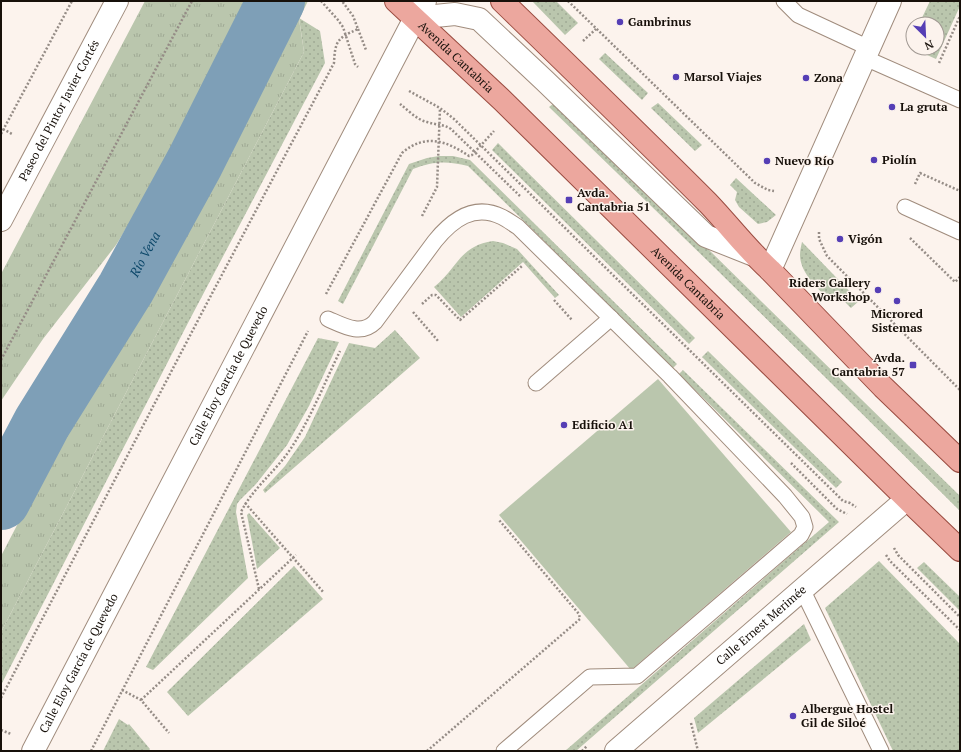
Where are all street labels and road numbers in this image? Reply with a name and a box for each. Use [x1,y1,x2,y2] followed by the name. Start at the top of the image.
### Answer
[415,18,497,96] street label: Avenida Cantabria
[15,37,102,183] street label: Paseo del Pintor Javier Cortés
[648,243,728,323] street label: Avenida Cantabria
[185,303,271,448] street label: Calle Eloy García de Quevedo
[713,582,809,668] street label: Calle Ernest Merimée
[36,590,121,735] street label: Calle Eloy García de Quevedo

